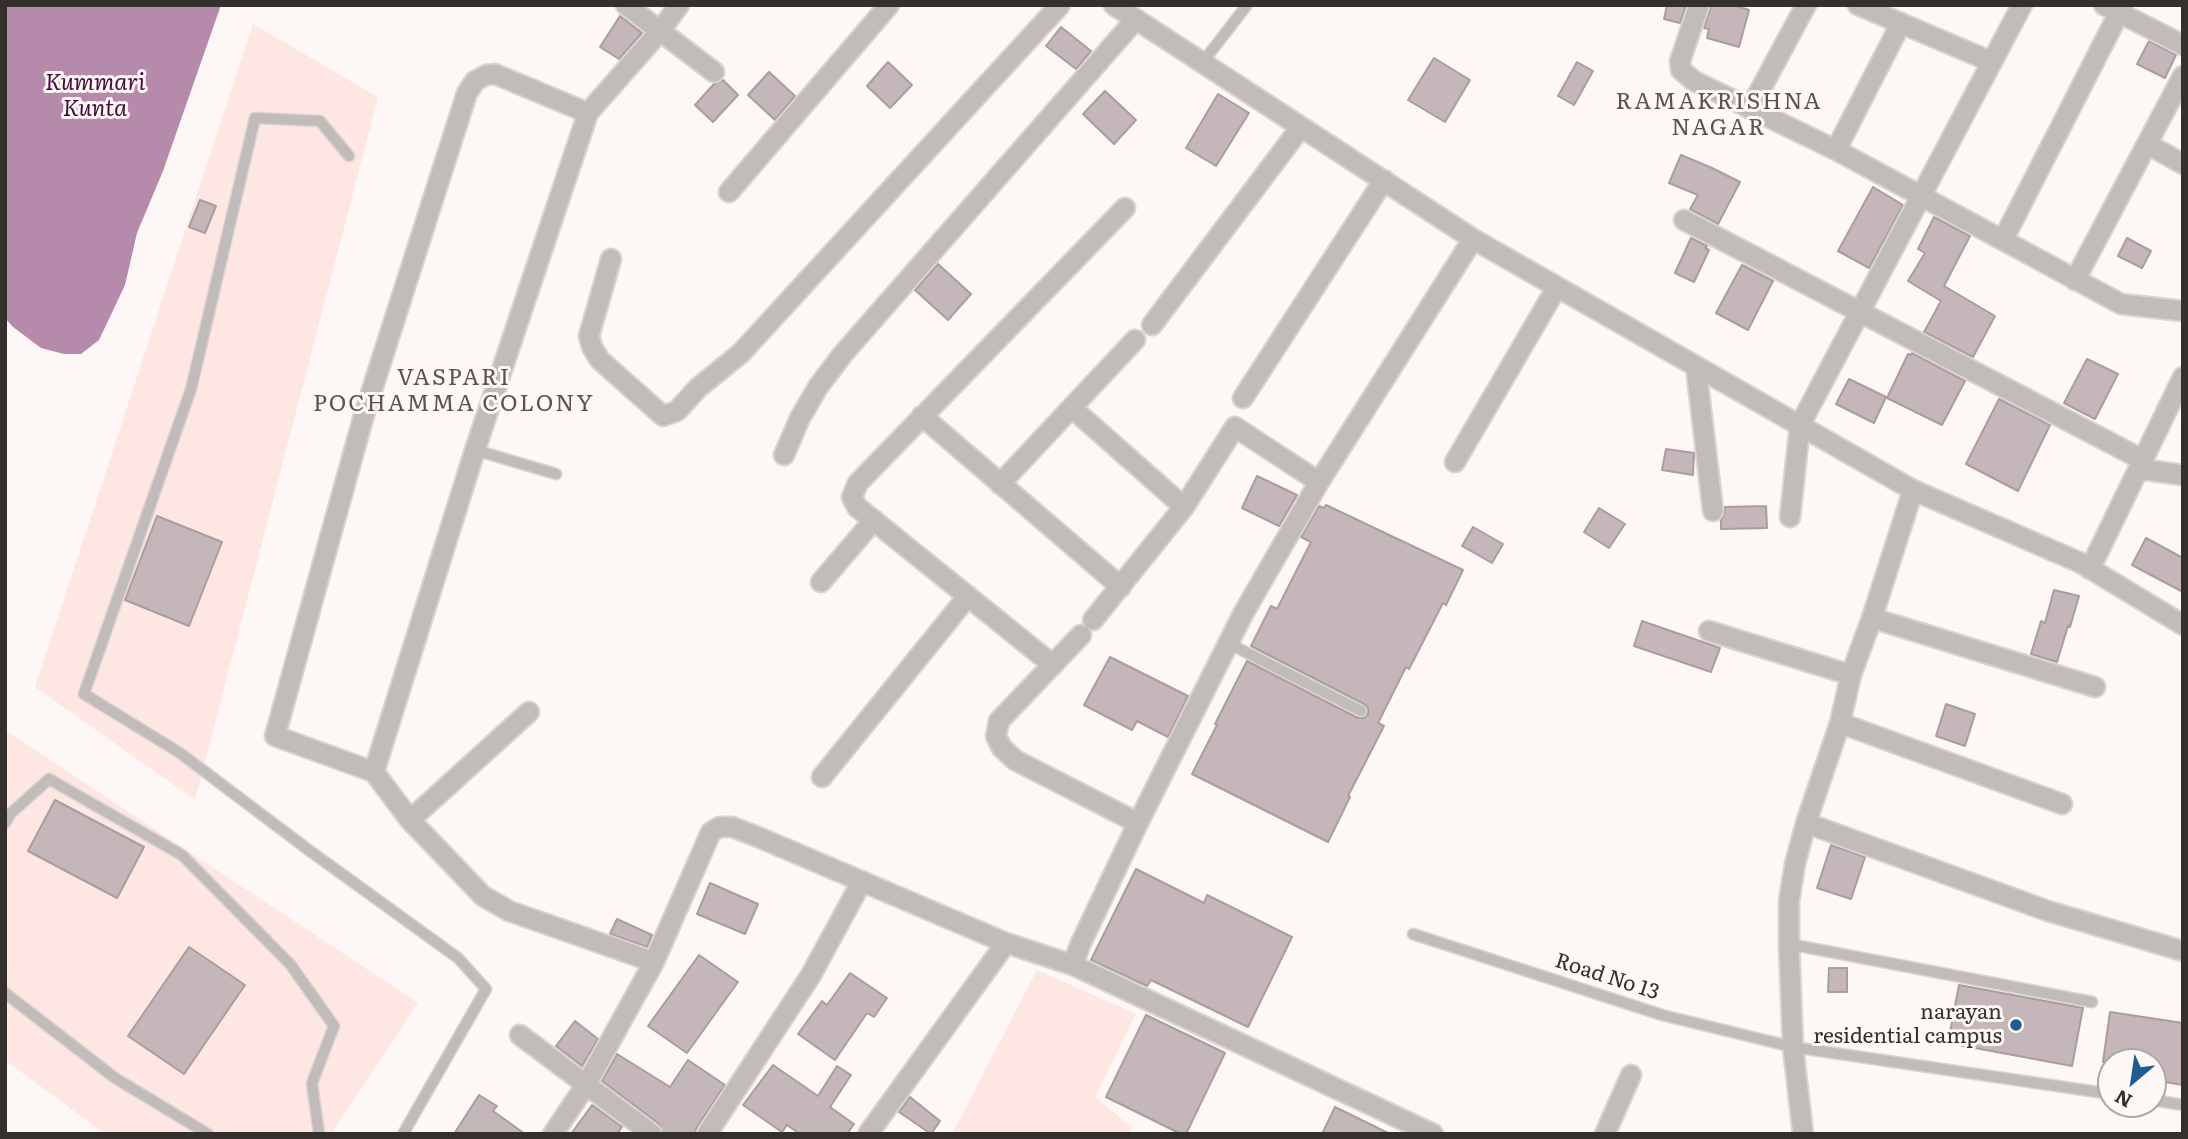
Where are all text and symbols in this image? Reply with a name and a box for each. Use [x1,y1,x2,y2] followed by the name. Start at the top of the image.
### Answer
[45,69,145,123] water label: Kummari Kunta
[1617,88,1821,142] district label: RAMAKRISHNA NAGAR
[315,364,593,418] district label: VASPARI POCHAMMA COLONY
[1552,948,1662,1006] street label: Road No 13
[1813,1000,2002,1050] place label: narayan residential campus
[2008,1017,2024,1033] marker: narayan residential campus
[2097,1048,2167,1118] north arrow
[2109,1084,2137,1116] text: N

